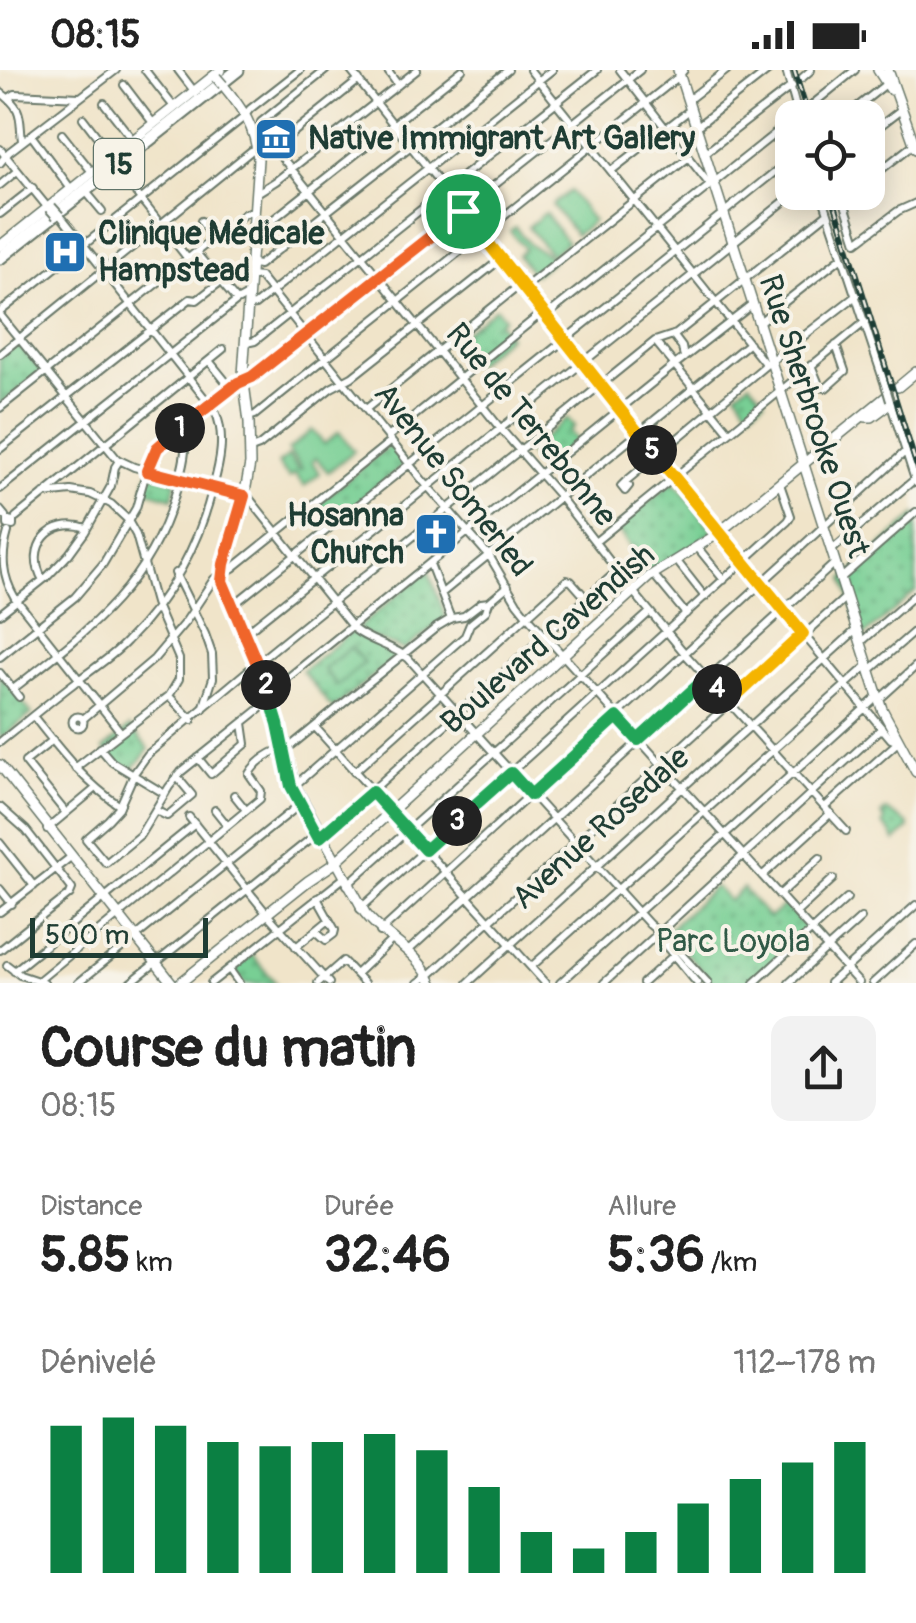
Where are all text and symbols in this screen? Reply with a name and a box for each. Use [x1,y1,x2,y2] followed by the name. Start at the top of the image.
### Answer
[50,11,141,59] text: 08:15
[775,100,885,210] map controls
[775,100,885,210] button: locate
[253,116,299,162] museum icon: Native Immigrant Art Gallery
[308,119,695,159] place label: Native Immigrant Art Gallery
[94,139,144,189] road number: 15
[421,169,506,254] pin
[436,184,491,239] icon: arrive
[98,214,326,291] place label: Clinique Médicale Hampstead
[42,229,88,275] hospital icon: Clinique Médicale Hampstead
[749,270,879,562] street label: Rue Sherbrooke Ouest
[437,315,625,535] street label: Rue de Terrebonne
[365,375,541,585] street label: Avenue Somerled
[155,403,205,453] pin: 1
[175,410,185,445] text: 1
[627,425,677,475] pin: 5
[644,432,660,467] text: 5
[287,496,404,573] place label: Hosanna Church
[413,511,459,557] church icon: Hosanna Church
[433,535,663,743] street label: Boulevard Cavendish
[241,660,291,710] pin: 2
[692,664,742,714] pin: 4
[258,667,274,702] text: 2
[709,671,725,706] text: 4
[504,738,698,918] street label: Avenue Rosedale
[432,796,482,846] pin: 3
[449,803,465,838] text: 3
[30,913,208,958] scale bar
[45,918,129,953] text: 500 m
[656,922,810,962] park label: Parc Loyola
[40,1014,416,1083] text: Course du matin
[771,1016,876,1121] button: share
[40,1086,116,1126] text: 08:15
[40,1189,142,1224] text: Distance
[324,1189,393,1224] text: Durée
[607,1189,676,1224] text: Allure
[40,1224,130,1287] text: 5.85
[324,1224,451,1287] text: 32:46
[607,1224,705,1287] text: 5:36
[130,1245,173,1280] text: km
[705,1245,757,1280] text: /km
[40,1343,157,1383] text: Dénivelé
[733,1343,876,1383] text: 112–178 m

